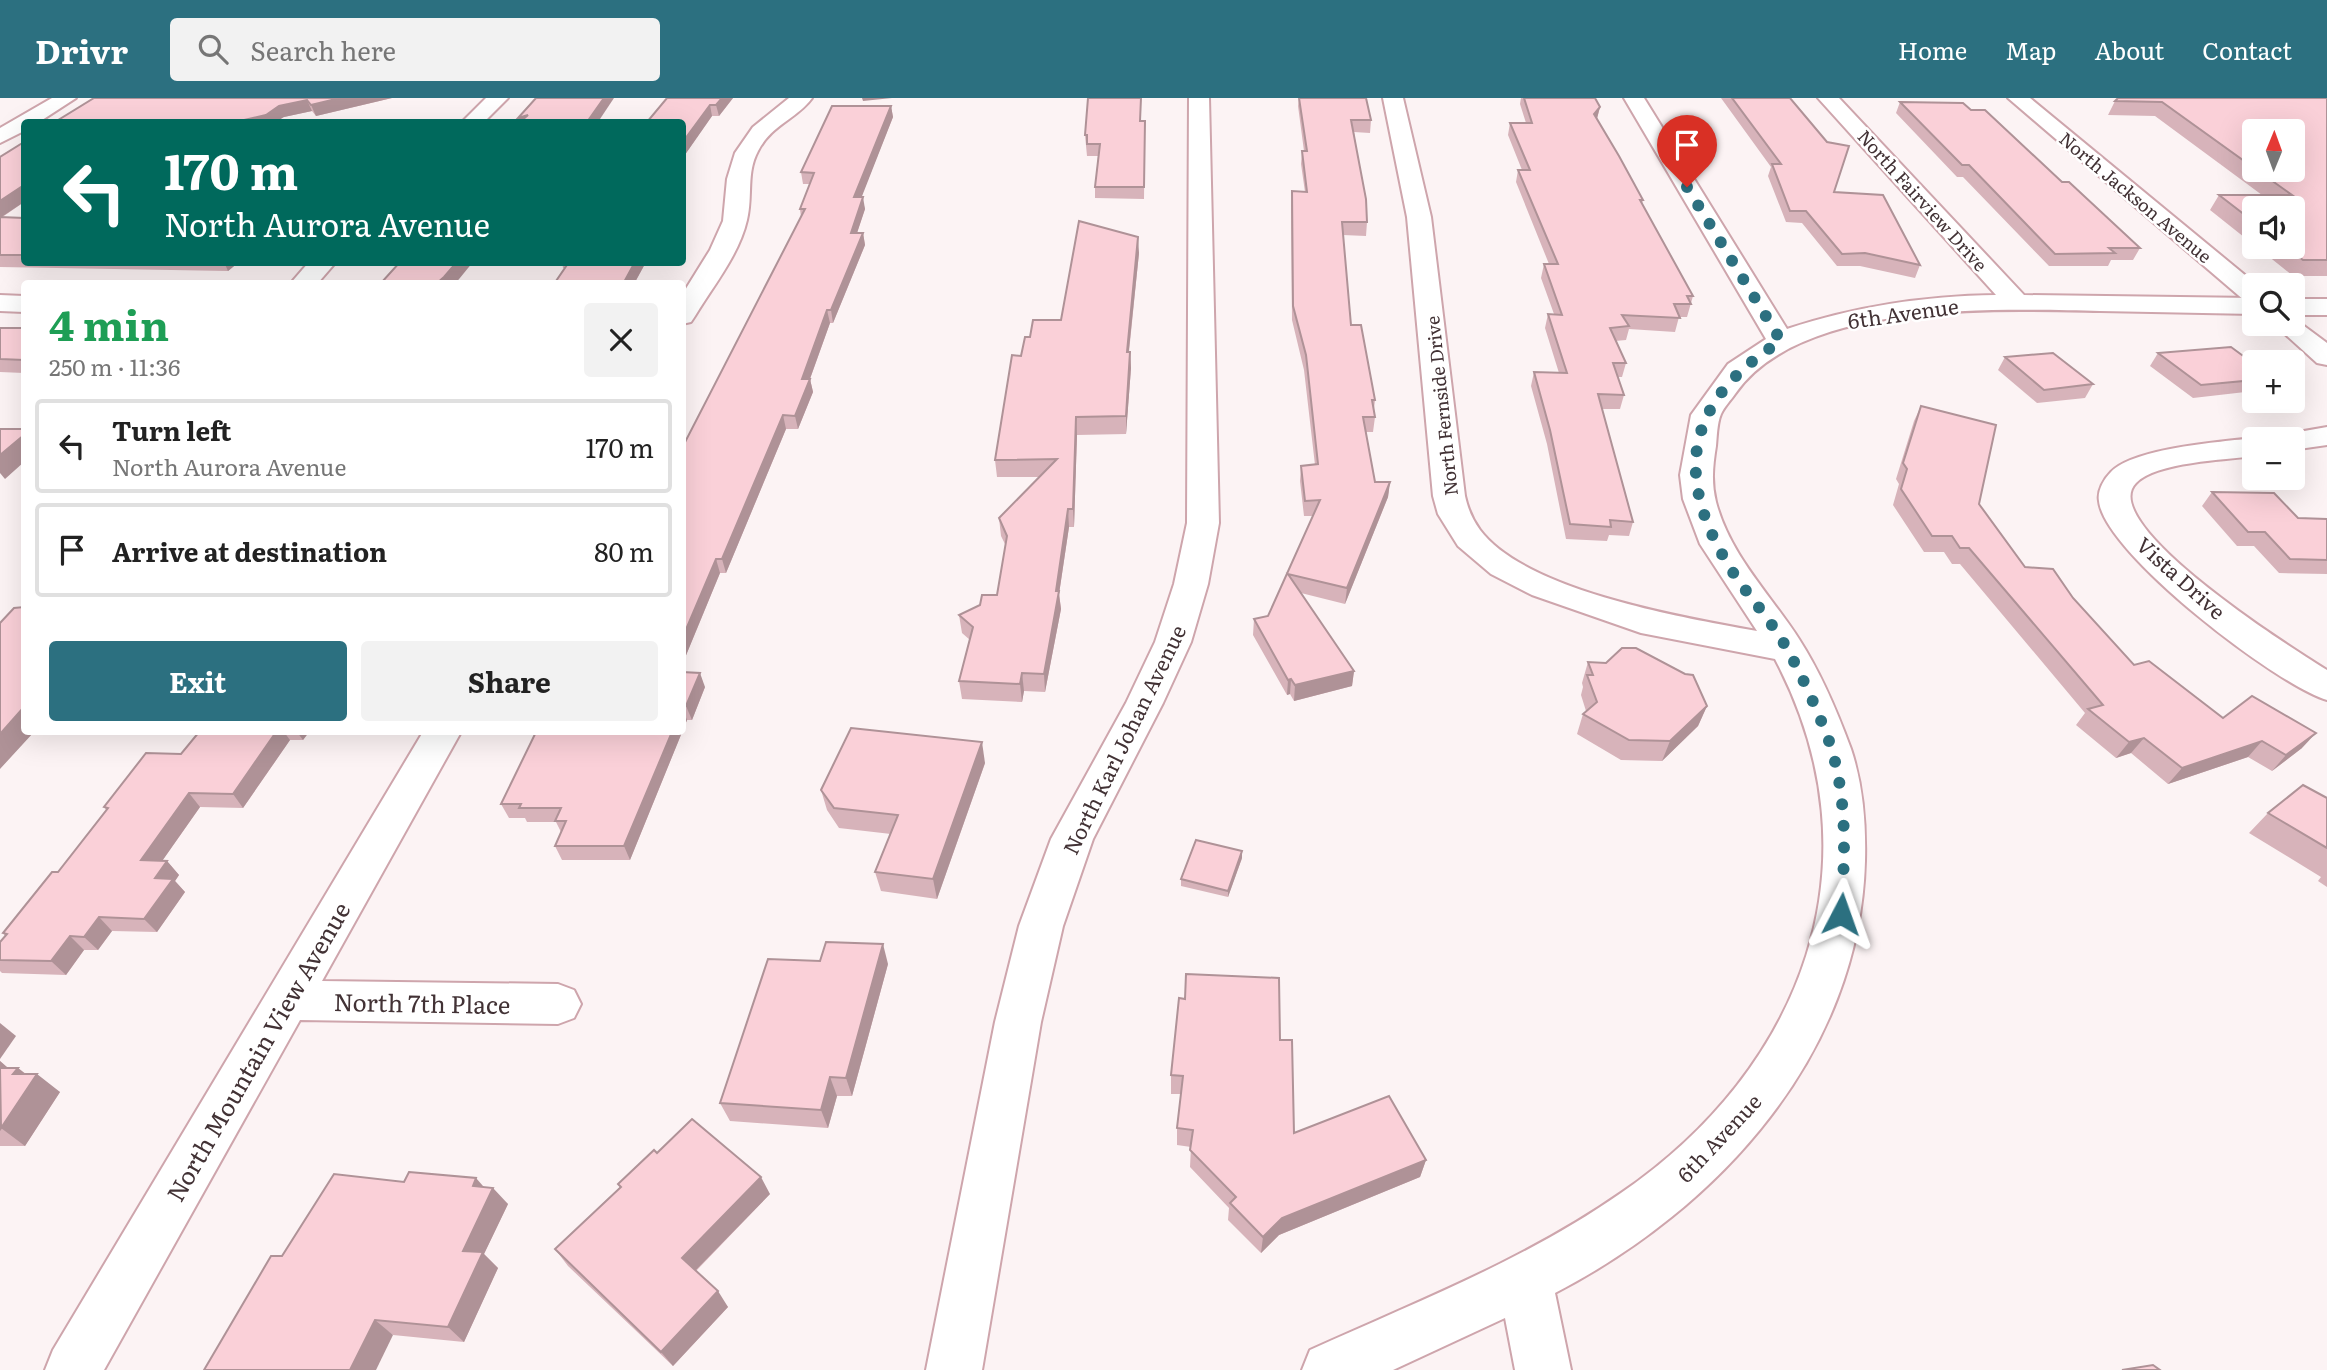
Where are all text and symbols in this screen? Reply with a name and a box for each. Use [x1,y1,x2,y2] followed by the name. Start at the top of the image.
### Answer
[170,18,660,81] search box
[35,25,128,74] text: Drivr
[194,30,232,68] icon: search
[250,30,396,69] text: Search here
[1898,32,1967,67] text: Home
[2005,32,2056,67] text: Map
[2094,32,2164,67] text: About
[2202,32,2292,67] text: Contact
[1657,115,1717,187] pin
[2242,119,2305,182] north arrow
[2242,119,2305,490] map controls
[1852,123,1994,277] street label: North Fairview Drive
[2054,125,2218,269] street label: North Jackson Avenue
[1668,126,1706,164] icon: arrive
[164,132,298,205] text: 170 m
[49,147,140,238] icon: left
[2242,196,2305,259] button: sound
[164,199,490,247] text: North Aurora Avenue
[2242,273,2305,336] button: search
[1846,289,1961,335] street label: 6th Avenue
[49,292,169,354] text: 4 min
[584,303,658,377] button: close
[1418,315,1464,497] street label: North Fernside Drive
[49,349,180,383] text: 250 m · 11:36
[2242,350,2305,413] button: +
[112,410,231,449] text: Turn left
[53,427,91,465] icon: left
[586,427,654,466] text: 170 m
[2242,427,2305,490] button: −
[112,449,346,483] text: North Aurora Avenue
[2131,529,2233,626] street label: Vista Drive
[53,531,91,569] icon: arrive
[112,531,387,570] text: Arrive at destination
[594,531,654,570] text: 80 m
[1054,619,1192,859] street label: North Karl Johan Avenue
[49,641,347,721] button: Exit
[361,641,658,721] button: Share
[1804,877,1878,951] position arrow
[157,895,357,1207] street label: North Mountain View Avenue
[333,983,511,1021] street label: North 7th Place
[1669,1086,1767,1188] street label: 6th Avenue

